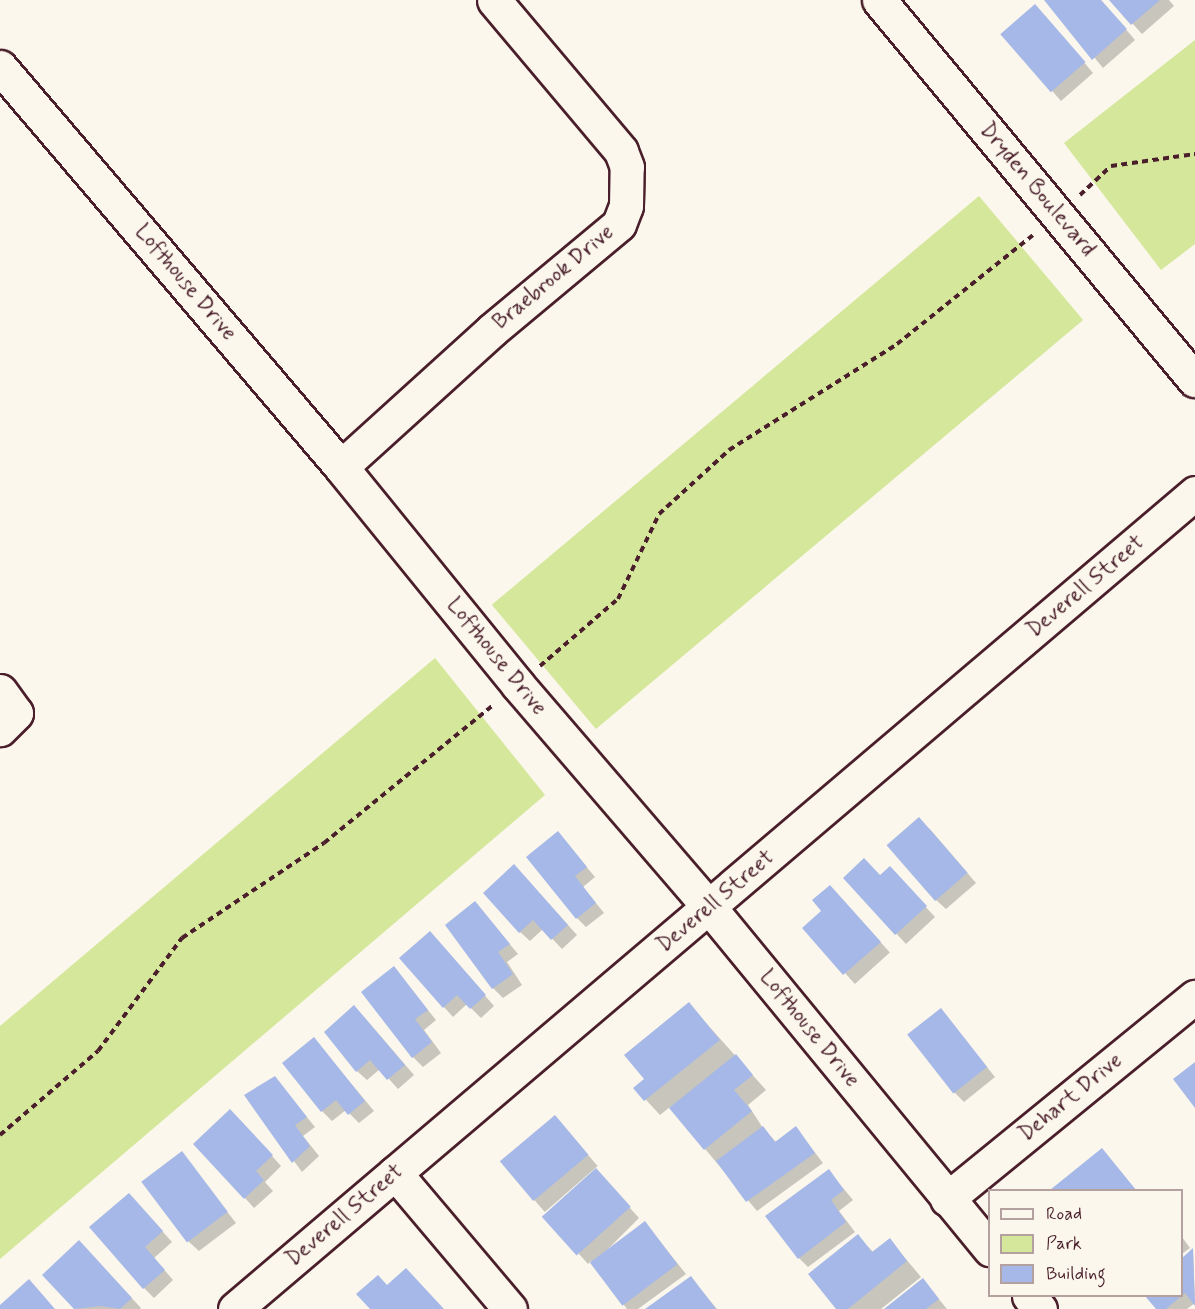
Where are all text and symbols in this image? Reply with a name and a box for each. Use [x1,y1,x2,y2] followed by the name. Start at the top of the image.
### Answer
[975,120,1099,260] street label: Dryden Boulevard
[129,220,241,346] street label: Lofthouse Drive
[489,220,619,336] street label: Braebrook Drive
[1022,530,1150,644] street label: Deverell Street
[441,593,551,721] street label: Lofthouse Drive
[652,845,780,959] street label: Deverell Street
[754,965,864,1093] street label: Lofthouse Drive
[1014,1049,1128,1147] street label: Dehart Drive
[281,1159,409,1273] street label: Deverell Street
[988,1189,1183,1297] legend
[1046,1202,1082,1226] text: Road
[1046,1232,1082,1256] text: Park
[1046,1262,1106,1286] text: Building

